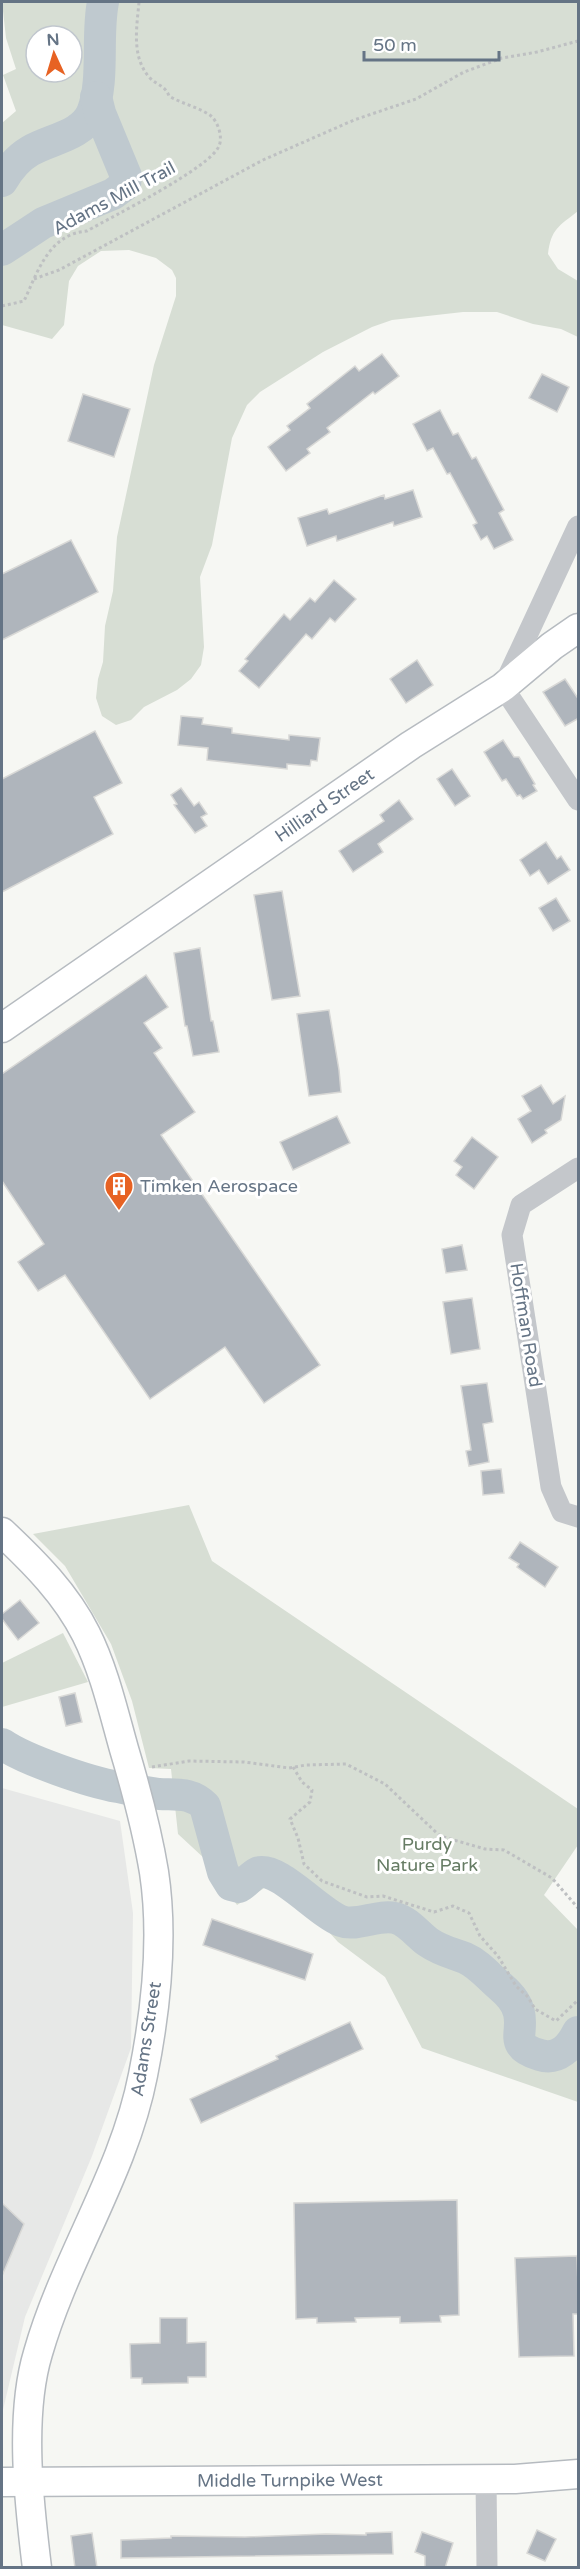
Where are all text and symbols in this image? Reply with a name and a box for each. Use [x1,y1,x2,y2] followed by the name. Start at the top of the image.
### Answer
[24,24,84,84] north arrow
[364,24,499,62] scale bar
[46,30,60,50] text: N
[373,34,417,56] text: 50 m
[49,156,179,240] street label: Adams Mill Trail
[271,763,378,847] street label: Hilliard Street
[103,1170,135,1212] building icon: Timken Aerospace
[140,1175,298,1197] place label: Timken Aerospace
[505,1261,547,1389] street label: Hoffman Road
[376,1833,478,1876] park label: Purdy Nature Park
[126,1980,166,2098] street label: Adams Street
[197,2469,383,2492] street label: Middle Turnpike West

